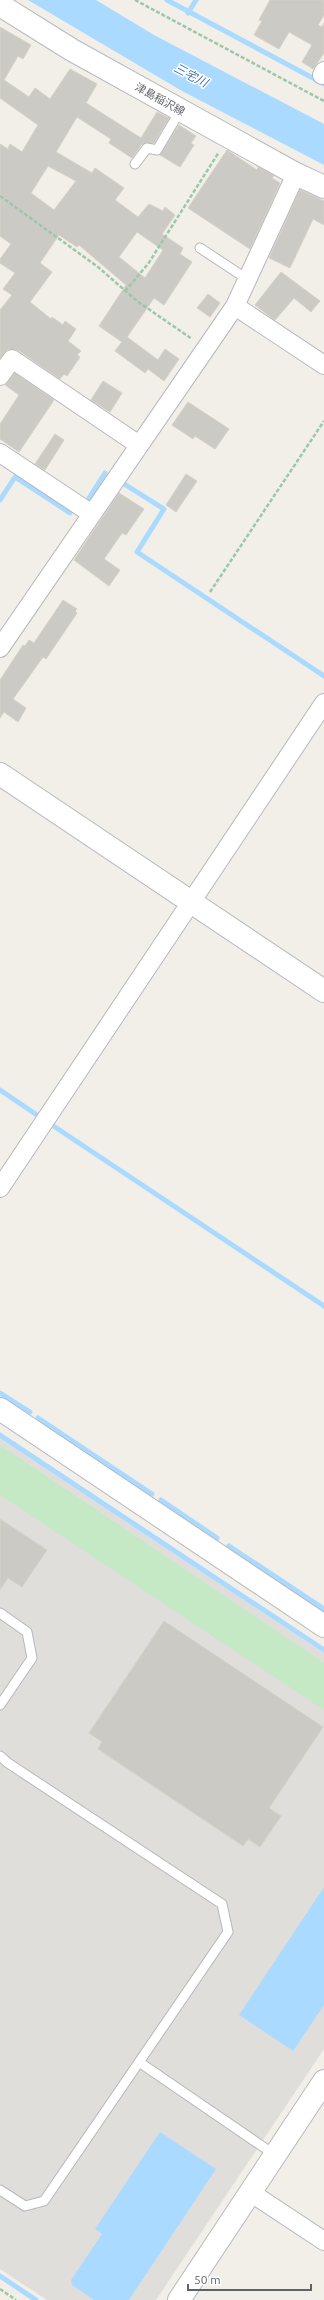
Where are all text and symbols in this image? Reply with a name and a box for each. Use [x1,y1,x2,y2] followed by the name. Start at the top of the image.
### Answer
[172,61,212,90] water label: 三宅川
[133,80,187,118] street label: 津島稲沢線
[188,2266,311,2292] scale bar
[194,2273,221,2286] text: 50 m

